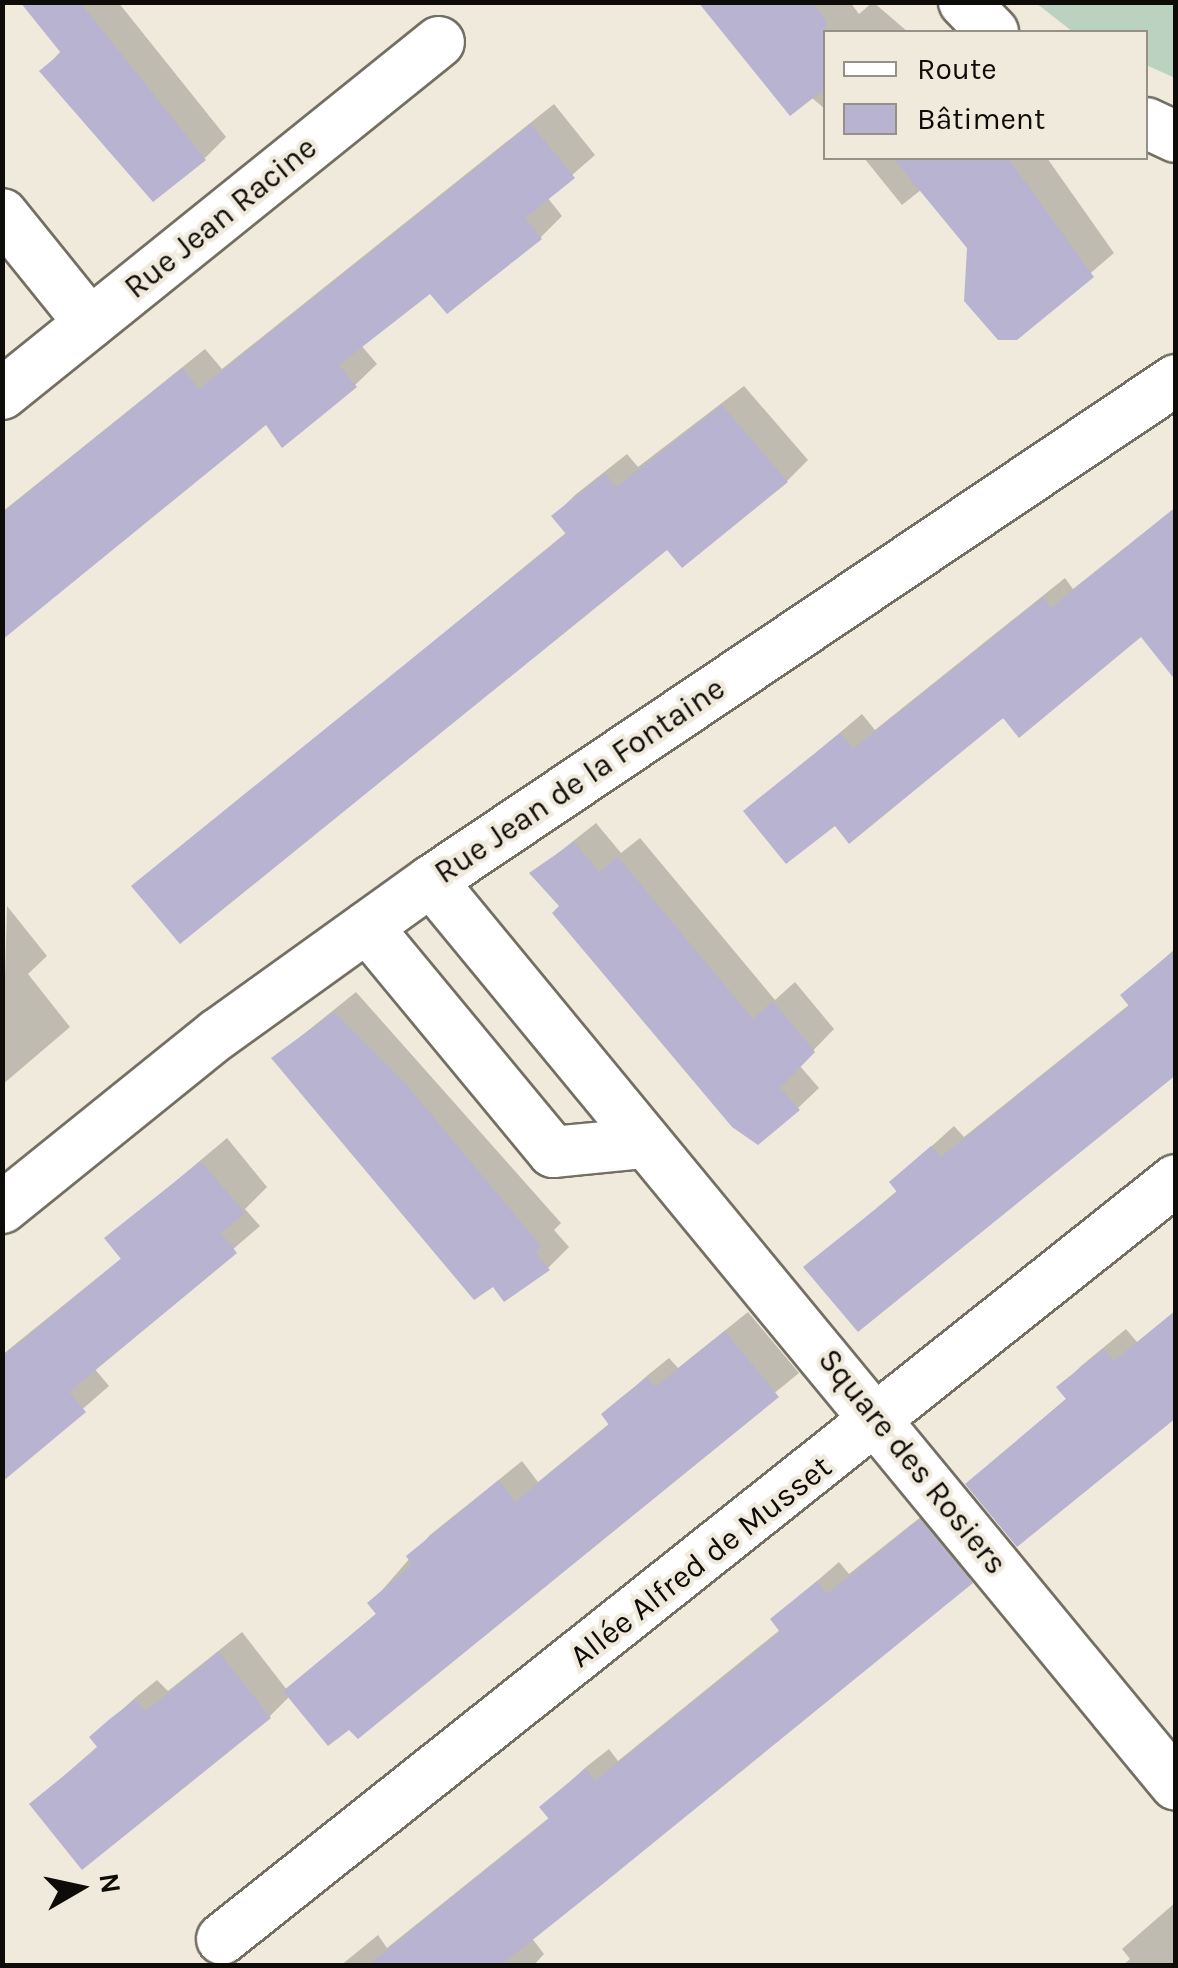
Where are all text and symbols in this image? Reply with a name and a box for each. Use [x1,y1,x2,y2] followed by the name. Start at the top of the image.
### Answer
[823,30,1148,160] legend
[917,51,997,87] text: Route
[917,101,1045,137] text: Bâtiment
[117,129,325,307] street label: Rue Jean Racine
[428,670,732,892] street label: Rue Jean de la Fontaine
[809,1342,1015,1582] street label: Square des Rosiers
[563,1448,839,1676] street label: Allée Alfred de Musset
[30,1838,130,1938] north arrow
[92,1871,128,1896] text: N

